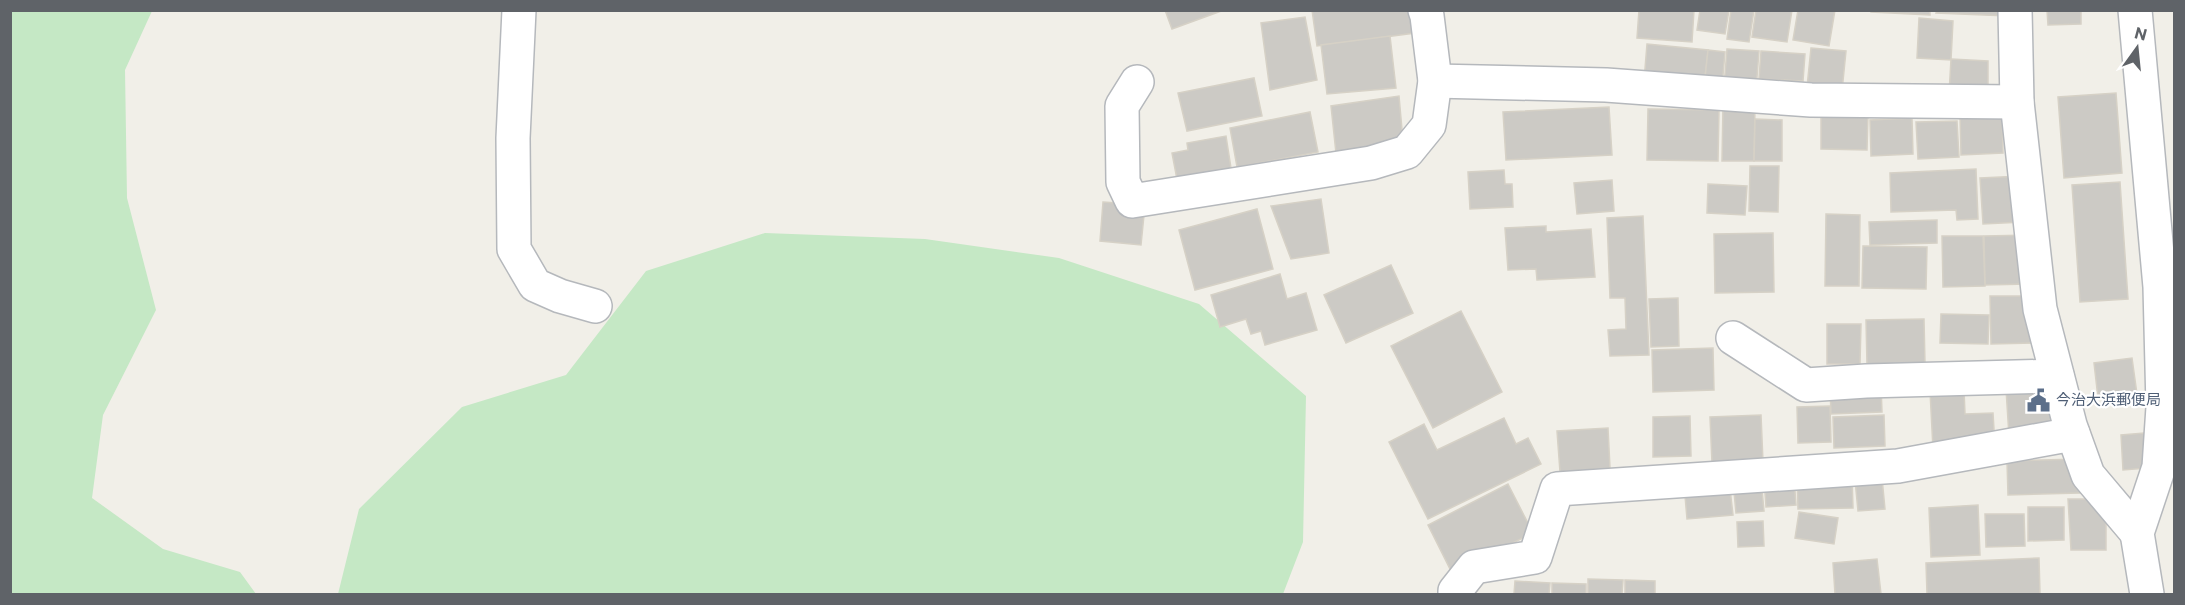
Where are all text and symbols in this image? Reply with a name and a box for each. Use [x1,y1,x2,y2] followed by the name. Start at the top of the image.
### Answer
[2107,18,2167,78] north arrow
[2133,22,2149,44] text: N
[2025,387,2051,413] public building icon: 今治大浜郵便局
[2056,390,2161,408] place label: 今治大浜郵便局

